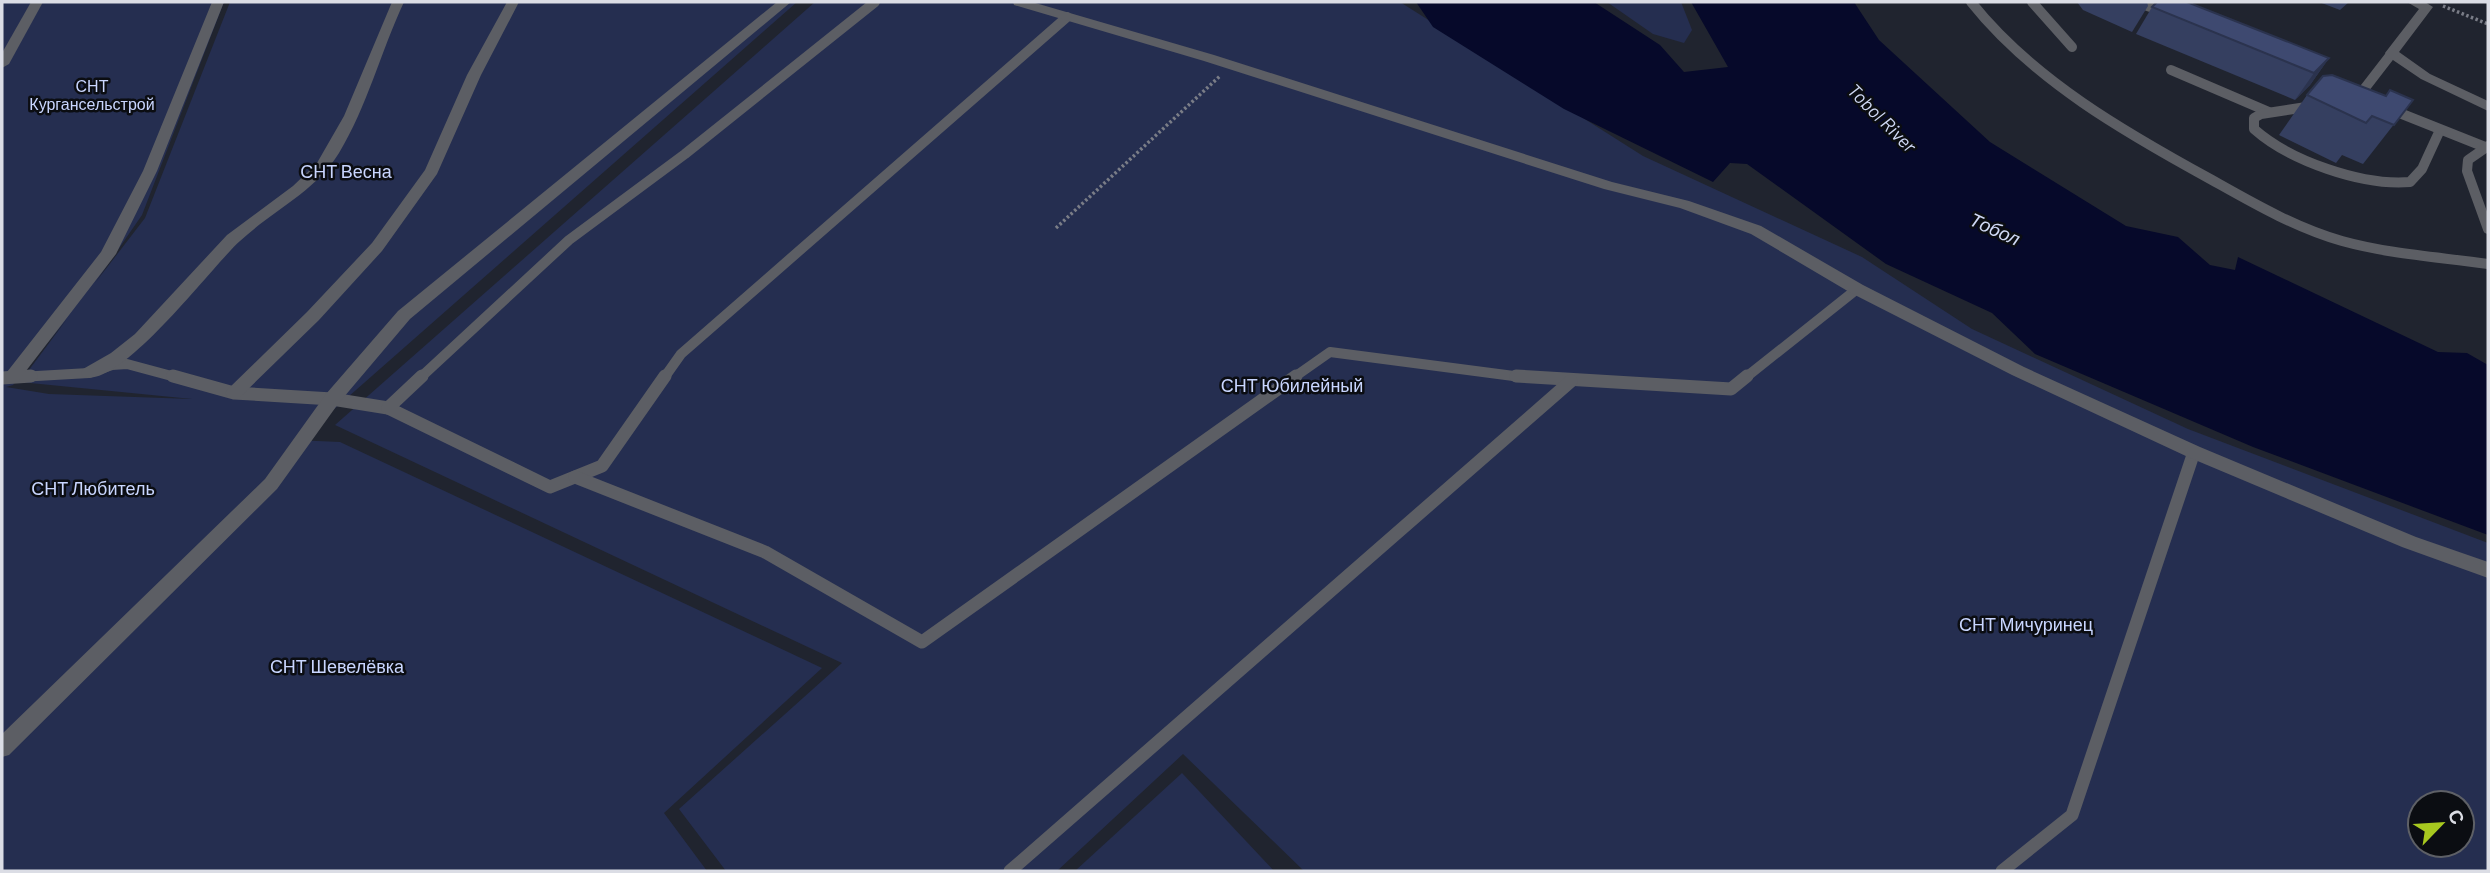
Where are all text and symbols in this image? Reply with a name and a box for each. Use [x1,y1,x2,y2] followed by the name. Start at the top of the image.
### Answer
[29,76,155,113] park label: СНТ Кургансельстрой
[1843,78,1923,158] water label: Tobol River
[300,160,393,182] park label: СНТ Весна
[1966,207,2024,250] water label: Тобол
[1221,374,1363,396] park label: СНТ Юбилейный
[31,477,155,499] park label: СНТ Любитель
[1959,613,2093,635] park label: СНТ Мичуринец
[270,655,405,677] park label: СНТ Шевелёвка
[2406,789,2476,859] north arrow
[2444,806,2470,828] text: С

